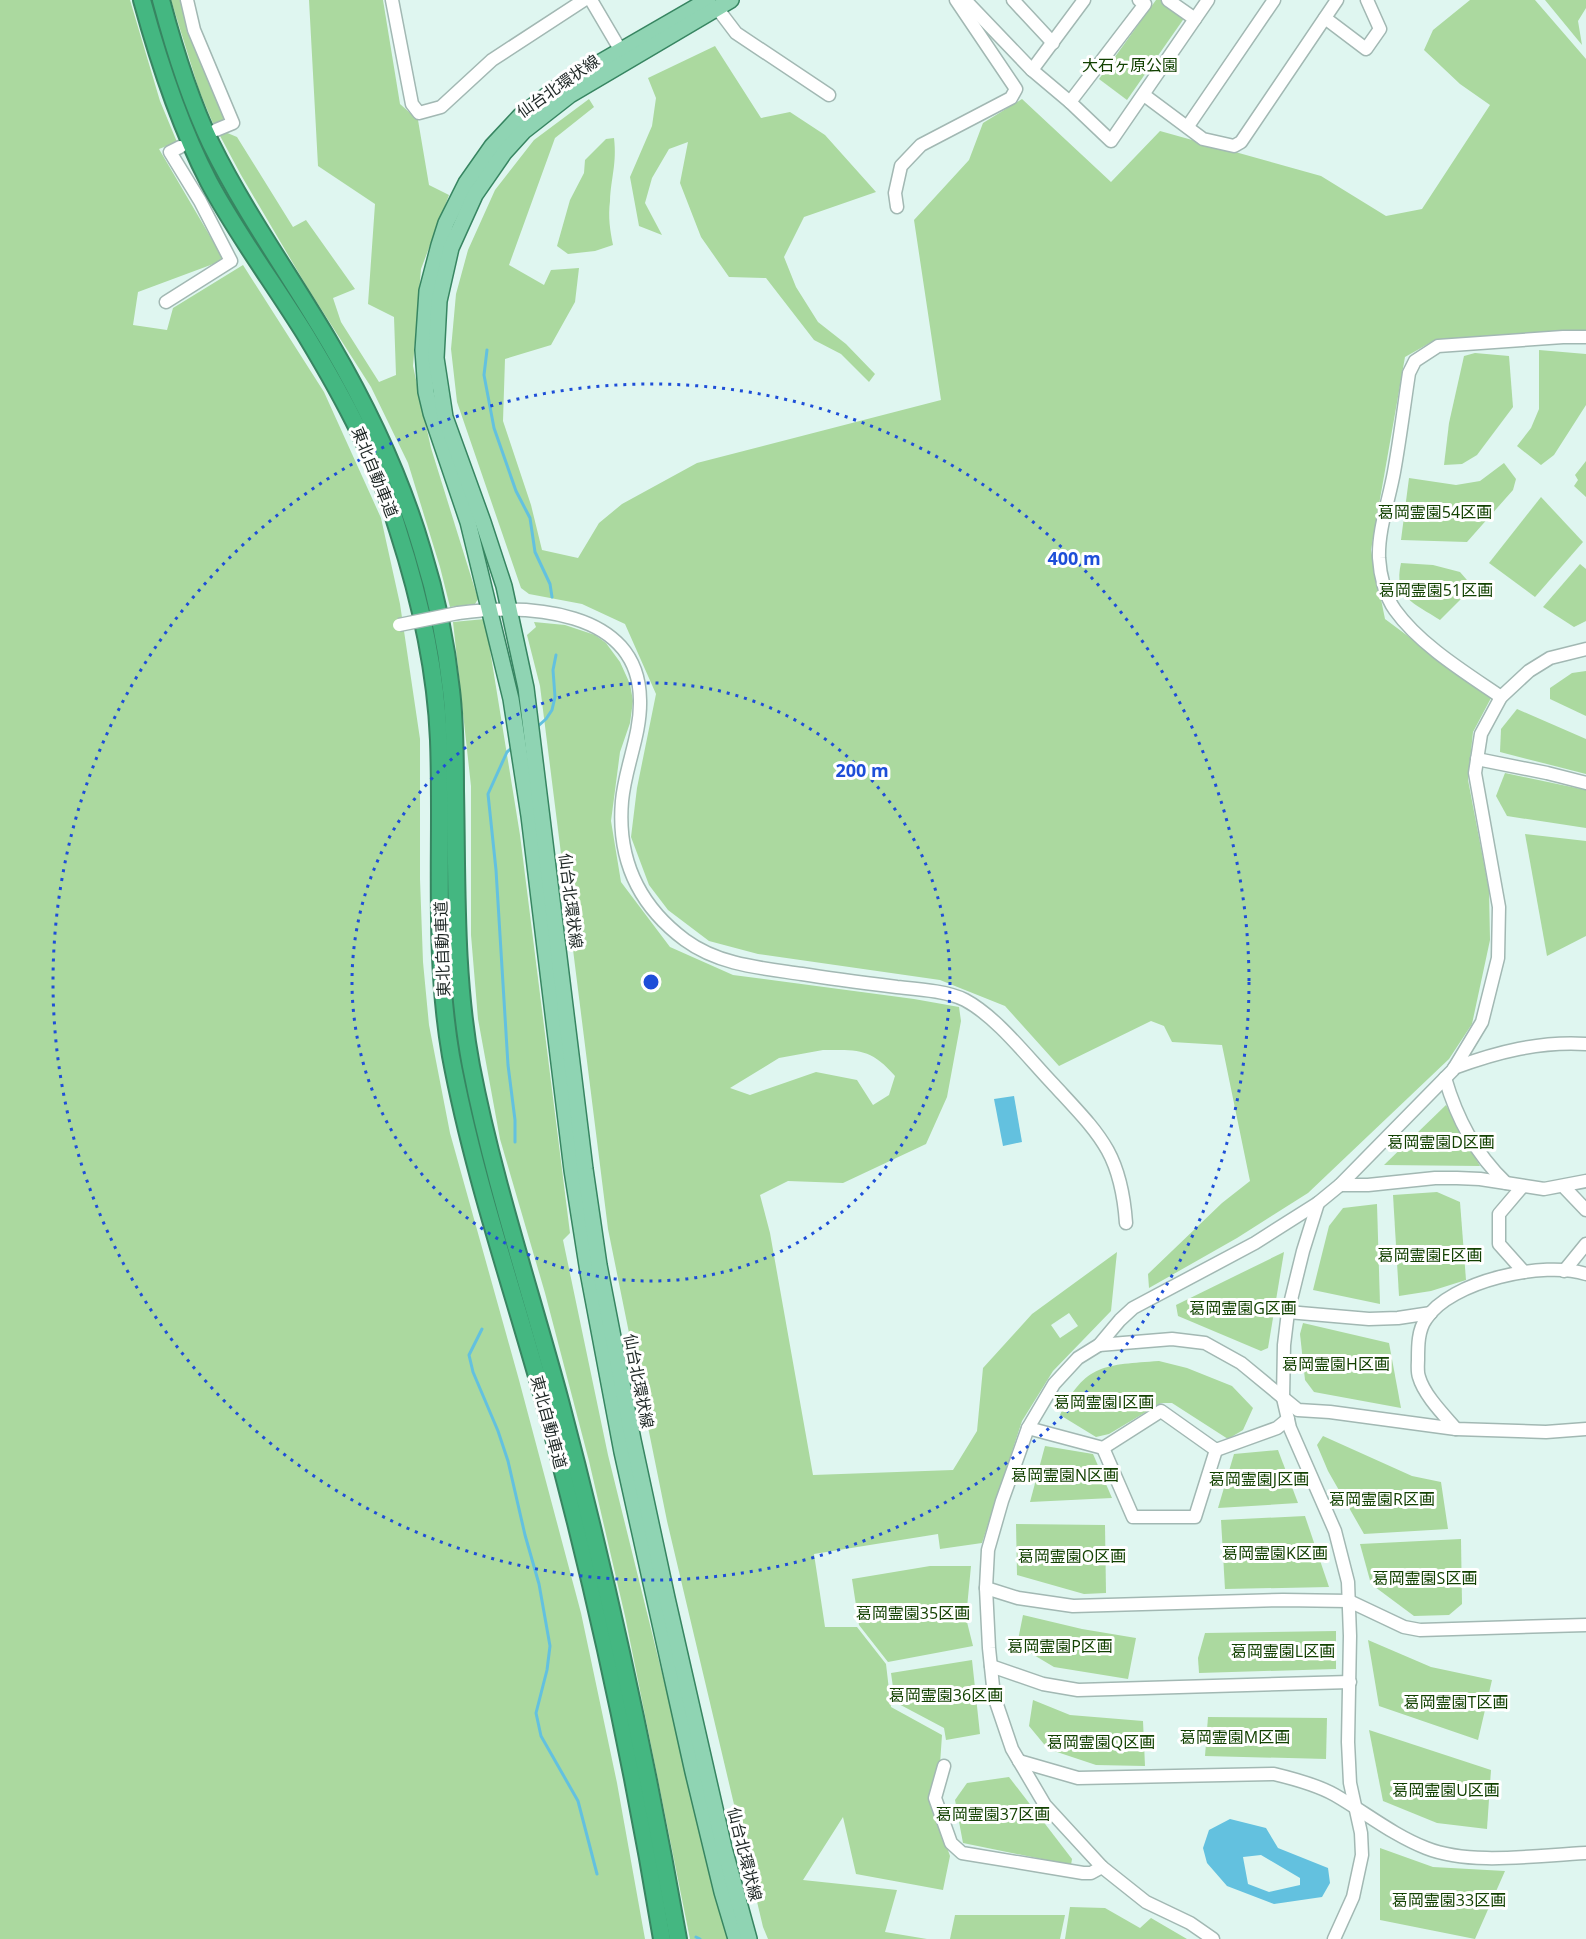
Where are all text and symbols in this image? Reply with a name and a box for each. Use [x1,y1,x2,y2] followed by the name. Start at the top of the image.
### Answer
[512,49,604,123] street label: 仙台北環状線
[1082,54,1178,76] park label: 大石ヶ原公園
[347,423,403,521] street label: 東北自動車道
[1378,501,1492,523] park label: 葛岡霊園54区画
[1047,546,1101,570] text: 400 m
[1379,579,1493,601] park label: 葛岡霊園51区画
[835,758,889,782] text: 200 m
[554,852,588,950] street label: 仙台北環状線
[429,901,455,997] street label: 東北自動車道
[641,972,661,992] centre of rings
[1387,1131,1495,1153] park label: 葛岡霊園D区画
[1378,1244,1482,1266] park label: 葛岡霊園E区画
[1189,1297,1297,1319] park label: 葛岡霊園G区画
[619,1332,659,1430] street label: 仙台北環状線
[1282,1353,1390,1375] park label: 葛岡霊園H区画
[526,1373,572,1471] street label: 東北自動車道
[1054,1391,1154,1413] park label: 葛岡霊園I区画
[1011,1464,1119,1486] park label: 葛岡霊園N区画
[1209,1468,1309,1490] park label: 葛岡霊園J区画
[1329,1488,1435,1510] park label: 葛岡霊園R区画
[1222,1542,1328,1564] park label: 葛岡霊園K区画
[1018,1545,1126,1567] park label: 葛岡霊園O区画
[1373,1567,1477,1589] park label: 葛岡霊園S区画
[856,1602,970,1624] park label: 葛岡霊園35区画
[1007,1635,1113,1657] park label: 葛岡霊園P区画
[1231,1640,1335,1662] park label: 葛岡霊園L区画
[889,1684,1003,1706] park label: 葛岡霊園36区画
[1404,1691,1508,1713] park label: 葛岡霊園T区画
[1180,1726,1290,1748] park label: 葛岡霊園M区画
[1047,1731,1155,1753] park label: 葛岡霊園Q区画
[1392,1779,1500,1801] park label: 葛岡霊園U区画
[936,1803,1050,1825] park label: 葛岡霊園37区画
[723,1805,767,1903] street label: 仙台北環状線
[1392,1889,1506,1911] park label: 葛岡霊園33区画

